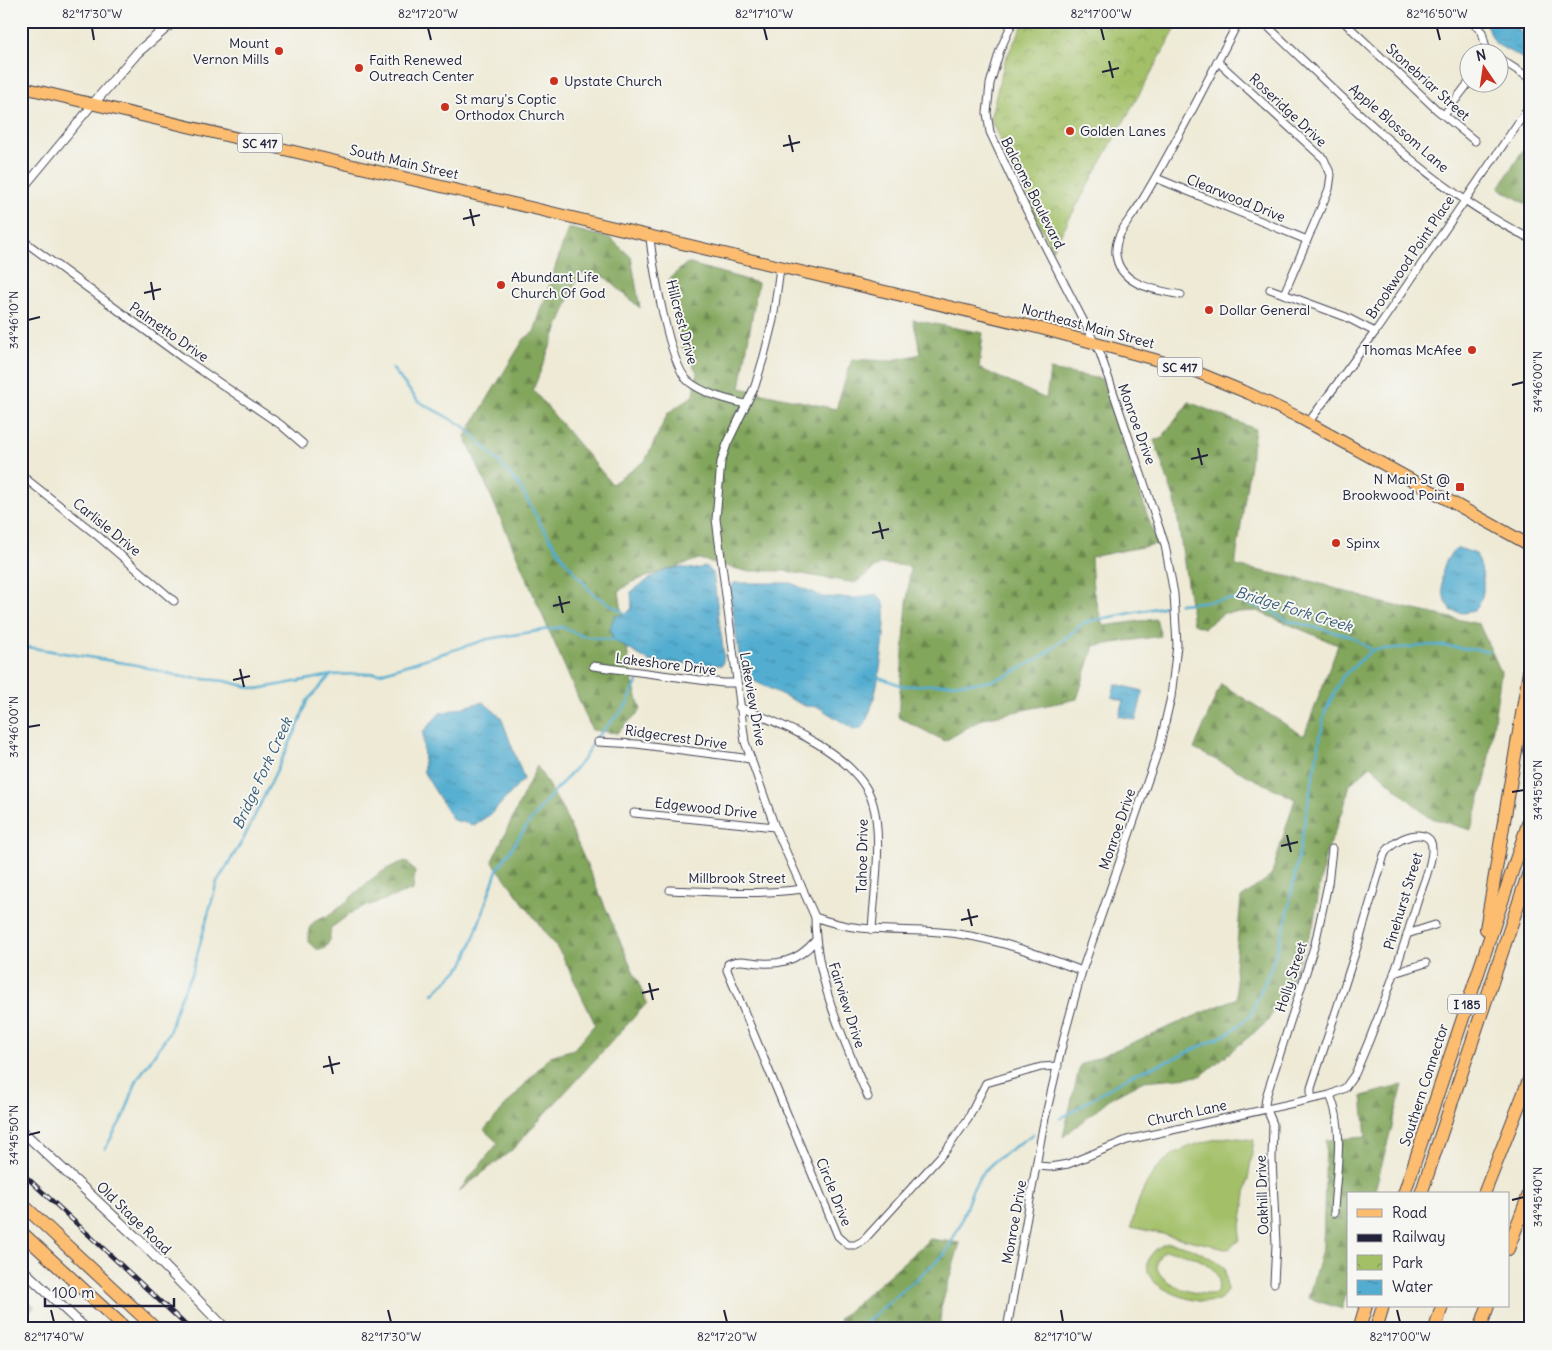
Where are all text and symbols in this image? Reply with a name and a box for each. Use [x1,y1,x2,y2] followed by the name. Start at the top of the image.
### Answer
[62,6,122,21] text: 82°17'30"W
[398,6,458,21] text: 82°17'20"W
[735,6,793,21] text: 82°17'10"W
[1070,6,1132,21] text: 82°17'00"W
[1406,6,1468,21] text: 82°16'50"W
[193,34,269,68] place label: Mount Vernon Mills
[1382,40,1474,125] street label: Stonebriar Street
[1460,42,1510,92] north arrow
[273,45,285,57] marker: Mount Vernon Mills
[1474,45,1488,65] text: N
[369,51,475,85] place label: Faith Renewed Outreach Center
[353,62,365,74] marker: Faith Renewed Outreach Center
[1245,69,1331,151] street label: Roseridge Drive
[564,72,662,90] place label: Upstate Church
[548,75,560,87] marker: Upstate Church
[1345,80,1453,176] street label: Apple Blossom Lane
[455,90,565,124] place label: St mary's Coptic Orthodox Church
[439,101,451,113] marker: St mary's Coptic Orthodox Church
[1080,122,1166,140] place label: Golden Lanes
[1064,125,1076,137] marker: Golden Lanes
[238,134,282,152] road number: SC 417
[997,134,1069,252] street label: Balcome Boulevard
[348,141,460,183] street label: South Main Street
[1184,170,1288,226] street label: Clearwood Drive
[1362,192,1458,322] street label: Brookwood Point Place
[511,268,605,302] place label: Abundant Life Church Of God
[662,278,702,366] street label: Hillcrest Drive
[495,279,507,291] marker: Abundant Life Church Of God
[6,291,21,349] text: 34°46'10"N
[126,298,212,366] street label: Palmetto Drive
[1019,300,1157,353] street label: Northeast Main Street
[1219,301,1310,319] place label: Dollar General
[1203,304,1215,316] marker: Dollar General
[1362,341,1462,359] place label: Thomas McAfee
[1466,344,1478,356] marker: Thomas McAfee
[1530,351,1545,413] text: 34°46'00"N
[1158,358,1202,377] road number: SC 417
[1114,381,1160,467] street label: Monroe Drive
[1342,470,1450,504] place label: N Main St @ Brookwood Point
[1454,481,1466,493] marker: N Main St @ Brookwood Point
[69,494,145,560] street label: Carlisle Drive
[1346,534,1380,552] place label: Spinx
[1330,537,1342,549] marker: Spinx
[1233,582,1356,636] water label: Bridge Fork Creek
[614,649,718,679] street label: Lakeshore Drive
[736,651,770,747] street label: Lakeview Drive
[6,696,21,758] text: 34°46'00"N
[228,713,297,832] water label: Bridge Fork Creek
[624,721,728,753] street label: Ridgecrest Drive
[1530,760,1545,820] text: 34°45'50"N
[1095,786,1139,872] street label: Monroe Drive
[654,794,758,822] street label: Edgewood Drive
[852,819,872,893] street label: Tahoe Drive
[1380,850,1426,952] street label: Pinehurst Street
[688,869,786,887] street label: Millbrook Street
[1271,939,1311,1014] street label: Holly Street
[825,960,869,1050] street label: Fairview Drive
[1448,994,1486,1014] road number: I 185
[1396,1021,1452,1148] street label: Southern Connector
[1146,1096,1228,1130] street label: Church Lane
[6,1105,21,1165] text: 34°45'50"N
[812,1155,856,1229] street label: Circle Drive
[1252,1155,1272,1235] street label: Oakhill Drive
[1530,1167,1545,1227] text: 34°45'40"N
[93,1178,175,1258] street label: Old Stage Road
[998,1179,1030,1265] street label: Monroe Drive
[1347,1192,1510,1308] legend
[1392,1203,1427,1222] text: Road
[1392,1227,1446,1246] text: Railway
[1392,1253,1423,1272] text: Park
[45,1275,174,1307] scale bar
[1392,1277,1433,1296] text: Water
[52,1283,94,1302] text: 100 m
[24,1329,84,1344] text: 82°17'40"W
[361,1329,421,1344] text: 82°17'30"W
[697,1329,757,1344] text: 82°17'20"W
[1034,1329,1092,1344] text: 82°17'10"W
[1369,1329,1431,1344] text: 82°17'00"W

